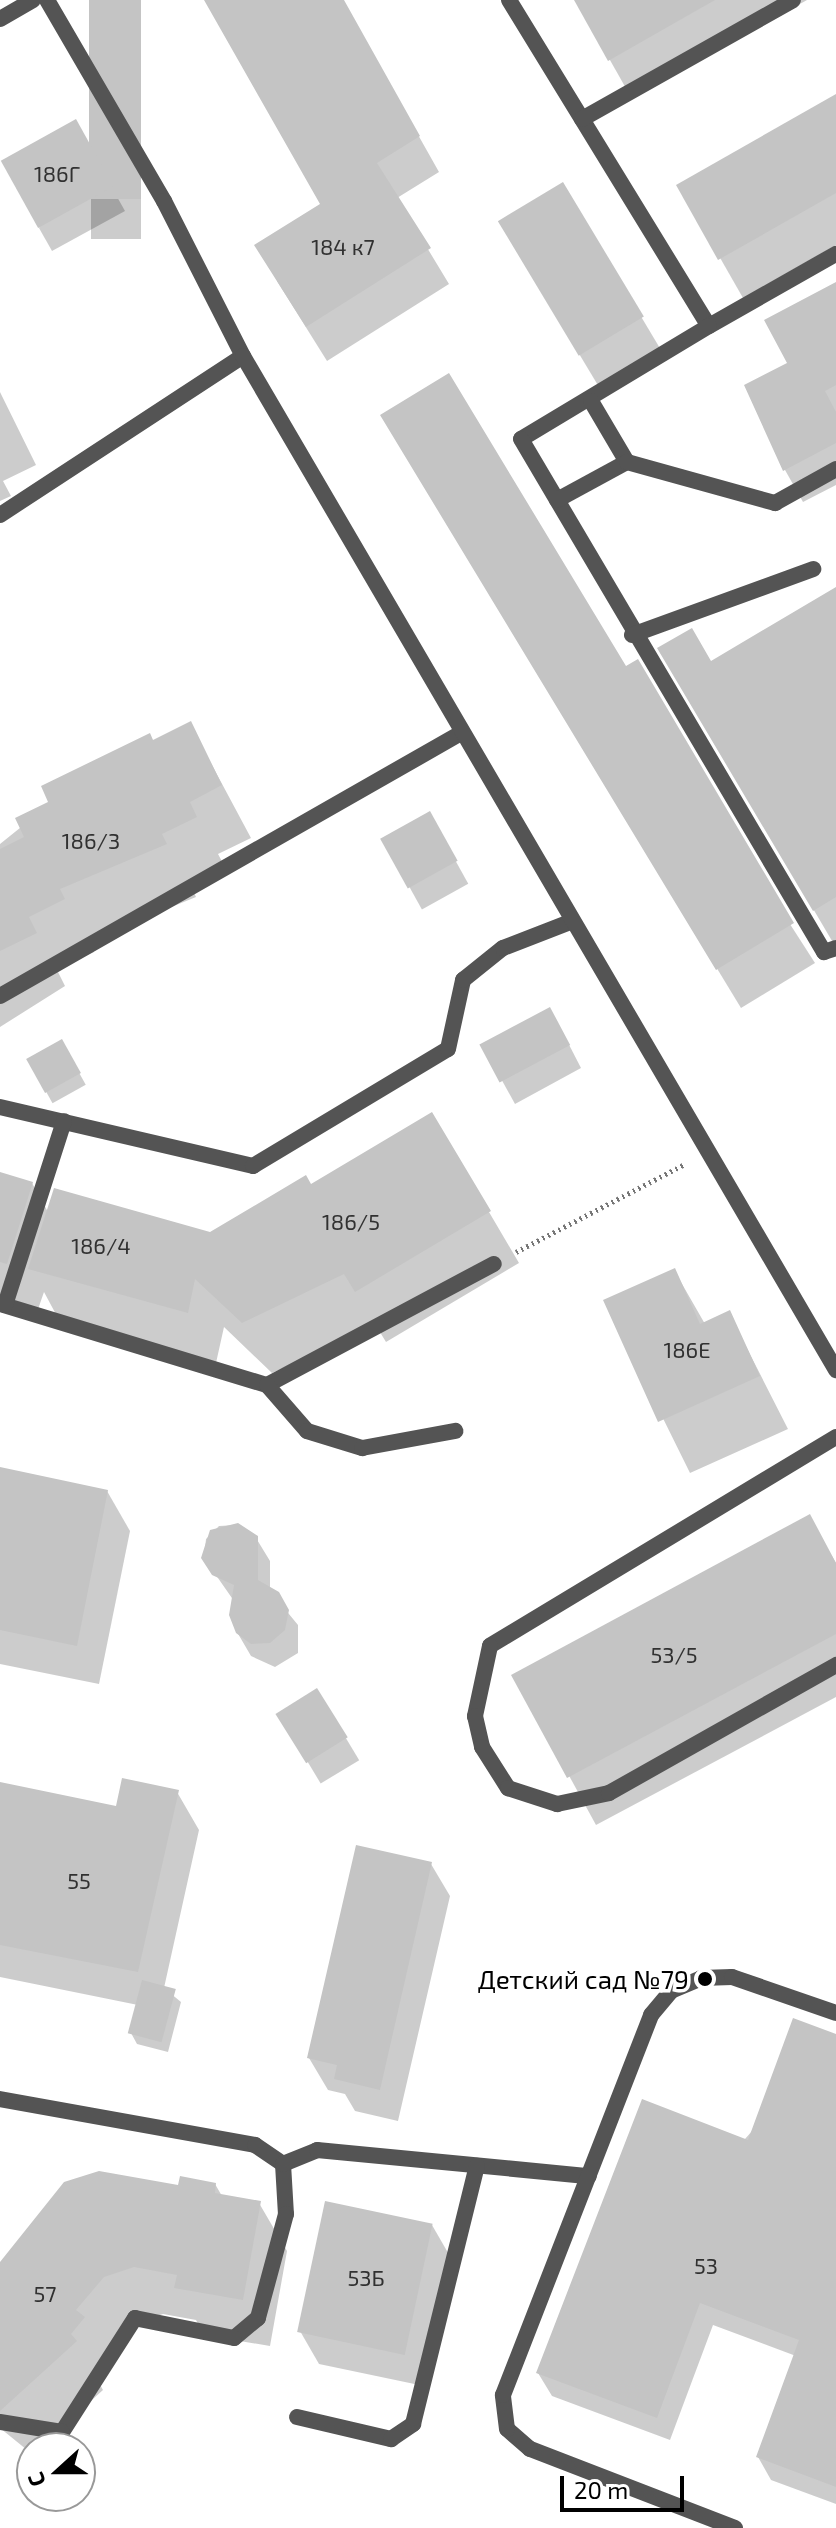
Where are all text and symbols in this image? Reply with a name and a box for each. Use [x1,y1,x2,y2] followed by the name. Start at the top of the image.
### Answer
[34,161,80,187] house number: 186Г
[311,234,375,260] house number: 184 к7
[62,828,120,854] house number: 186/3
[322,1209,380,1235] house number: 186/5
[71,1233,131,1259] house number: 186/4
[663,1337,711,1363] house number: 186Е
[650,1642,698,1668] house number: 53/5
[67,1868,91,1894] house number: 55
[478,1963,689,1995] place label: Детский сад №79
[696,1970,714,1988] marker: Детский сад №79
[694,2253,718,2279] house number: 53
[347,2265,385,2291] house number: 53Б
[33,2281,57,2307] house number: 57
[16,2432,96,2512] north arrow
[564,2460,688,2510] scale bar
[21,2469,50,2491] text: С
[574,2475,628,2504] text: 20 m

